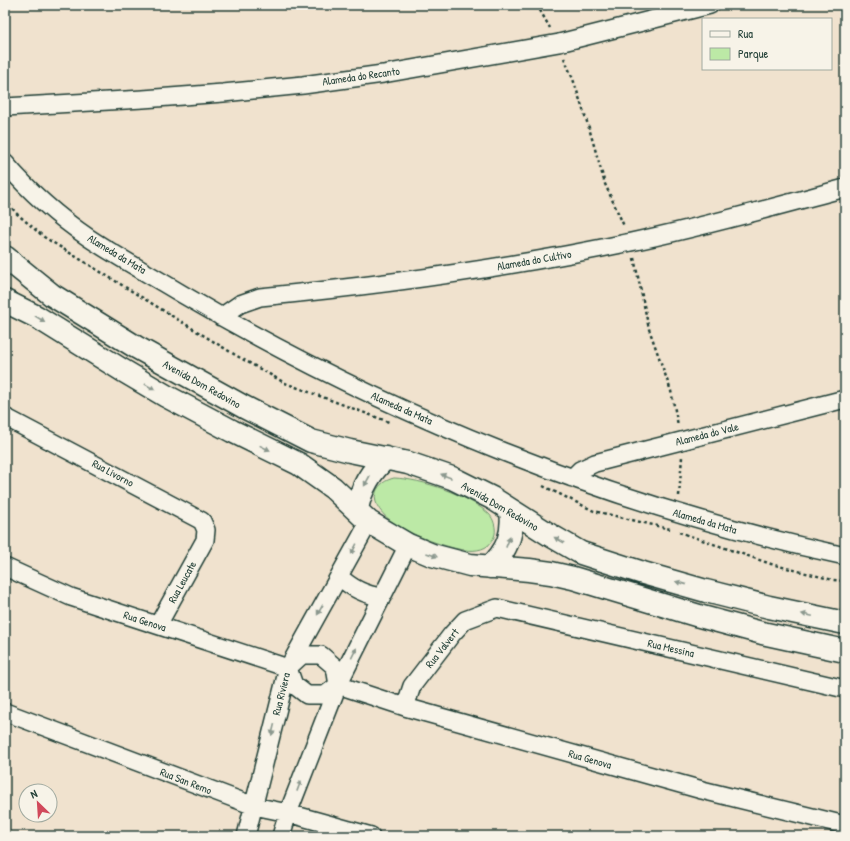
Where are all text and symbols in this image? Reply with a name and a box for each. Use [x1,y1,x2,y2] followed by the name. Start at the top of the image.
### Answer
[702,18,832,70] legend
[738,25,753,42] text: Rua
[738,45,768,62] text: Parque
[321,64,401,88] street label: Alameda do Recanto
[85,231,149,277] street label: Alameda da Mata
[496,246,573,273] street label: Alameda do Cultivo
[34,315,45,322] one-way arrow
[161,357,244,411] street label: Avenida Dom Redovino
[144,383,156,390] one-way arrow
[369,388,435,428] street label: Alameda da Mata
[674,419,741,449] street label: Alameda do Vale
[259,445,271,451] one-way arrow
[90,456,137,490] street label: Rua Livorno
[440,473,452,479] one-way arrow
[363,475,370,487] one-way arrow
[459,478,542,534] street label: Avenida Dom Redovino
[671,505,739,537] street label: Alameda da Mata
[505,535,511,547] one-way arrow
[553,537,565,544] one-way arrow
[351,543,357,555] one-way arrow
[426,552,438,558] one-way arrow
[165,558,200,605] street label: Rua Leucate
[675,580,687,586] one-way arrow
[317,605,324,616] one-way arrow
[122,608,169,635] street label: Rua Genova
[801,612,813,618] one-way arrow
[422,625,462,671] street label: Rua Valvert
[646,636,696,660] street label: Rua Messina
[351,648,357,659] one-way arrow
[269,671,293,717] street label: Rua Riviera
[269,724,275,736] one-way arrow
[567,746,614,772] street label: Rua Genova
[158,765,214,797] street label: Rua San Remo
[296,780,302,792] one-way arrow
[18,783,58,823] north arrow
[28,786,40,802] text: N

